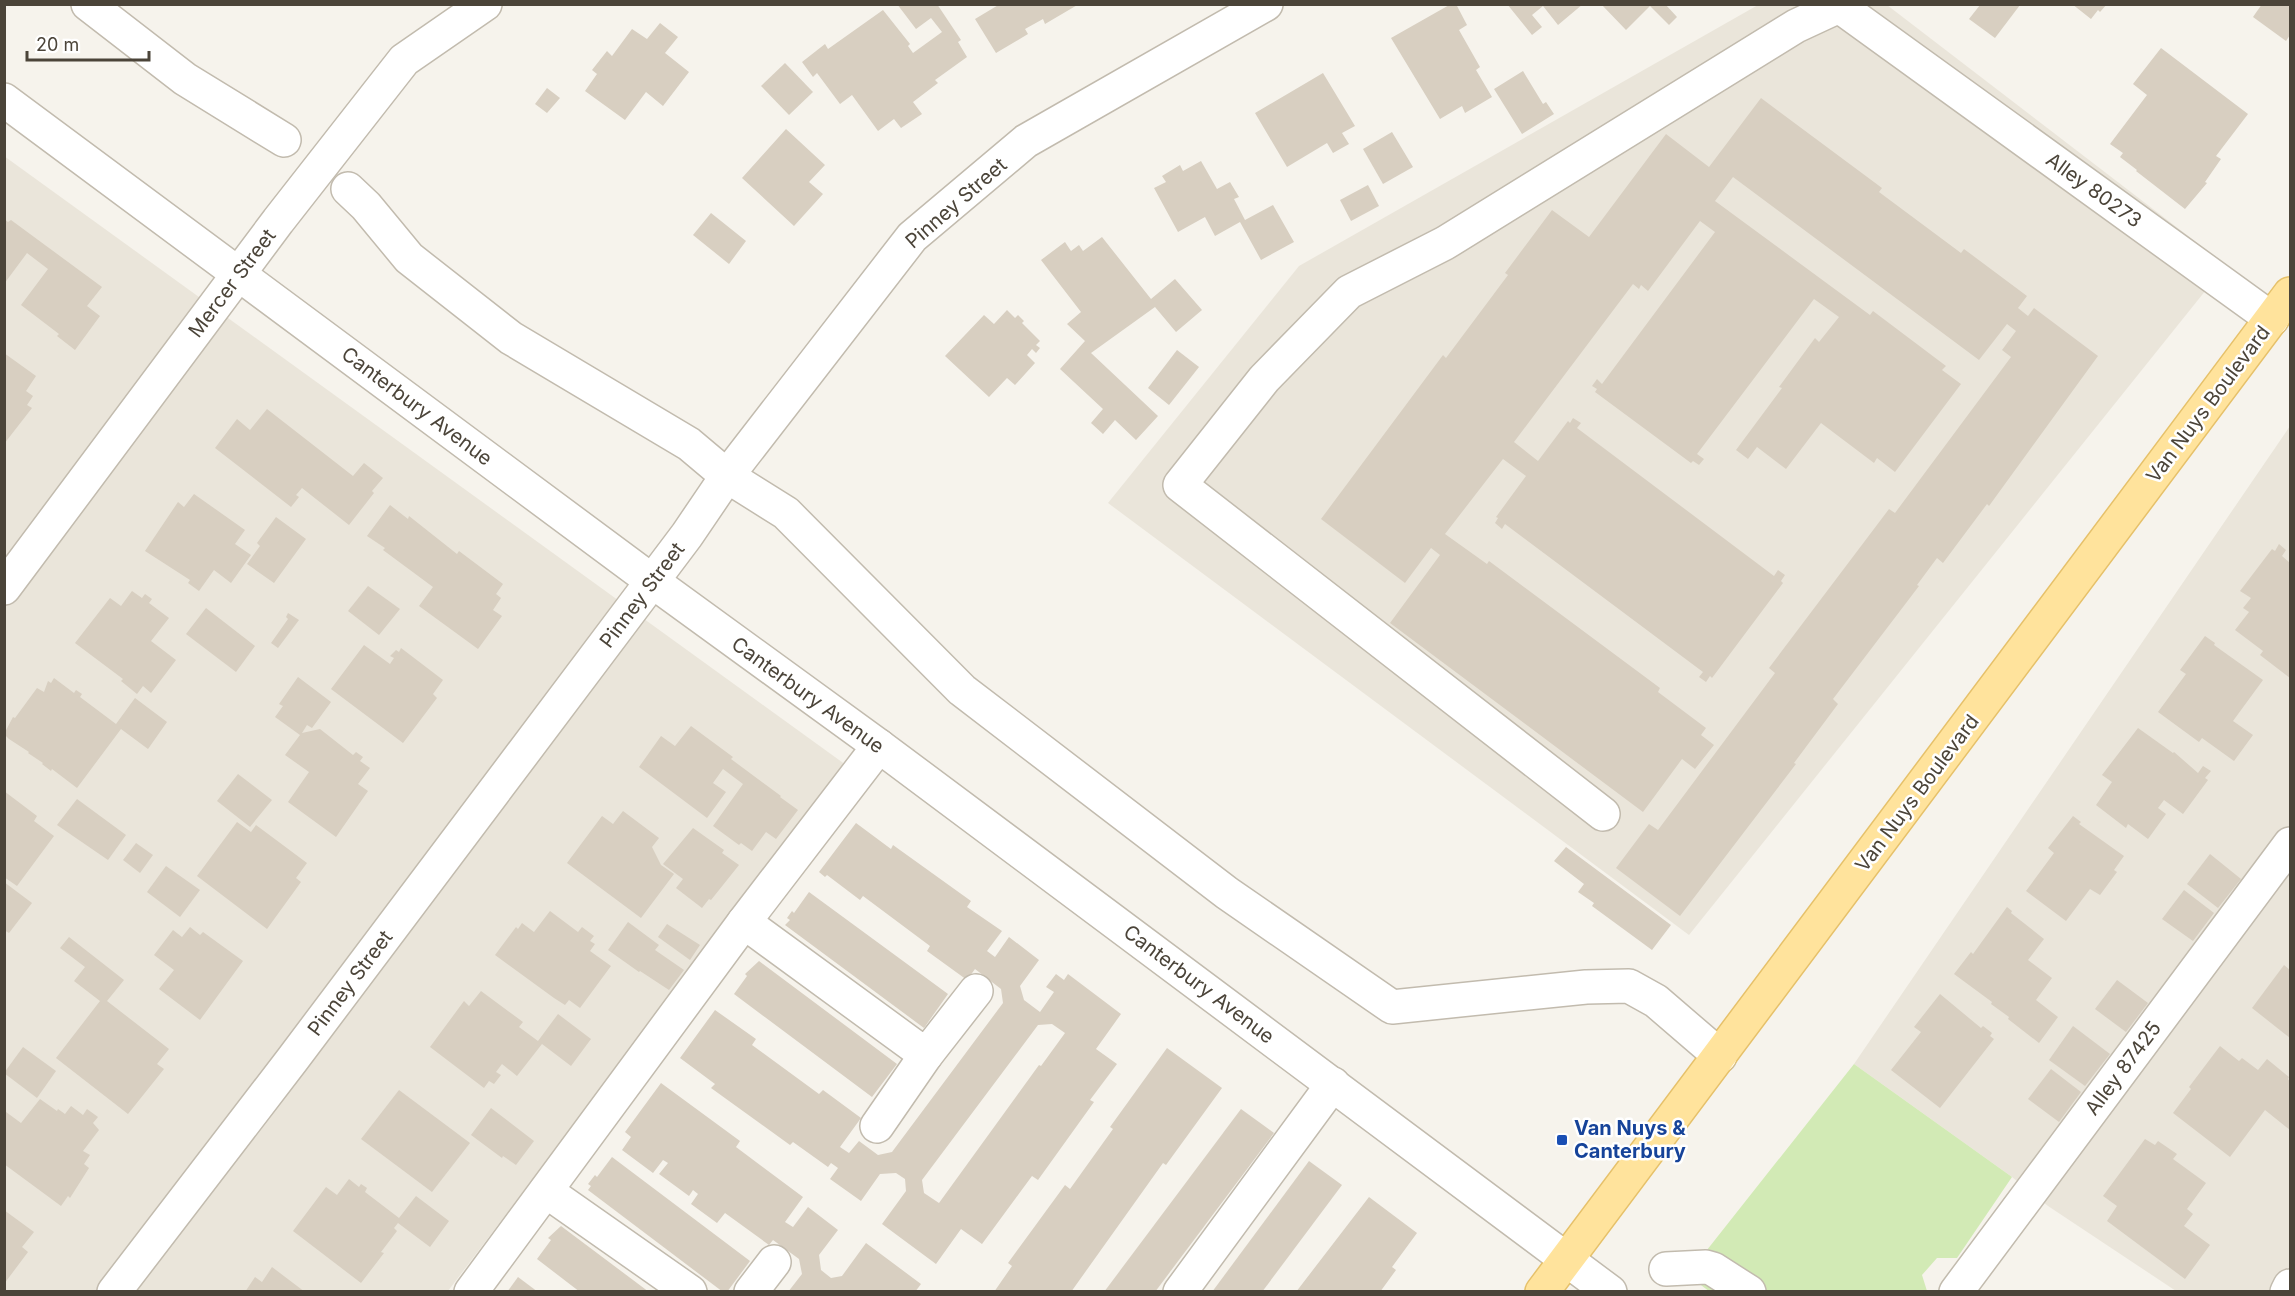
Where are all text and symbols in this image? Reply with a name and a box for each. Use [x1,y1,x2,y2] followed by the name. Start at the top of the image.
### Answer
[27,24,148,62] scale bar
[36,34,79,55] text: 20 m
[2042,147,2146,233] street label: Alley 80273
[901,152,1012,253] street label: Pinney Street
[183,224,281,342] street label: Mercer Street
[2141,321,2275,487] street label: Van Nuys Boulevard
[337,341,497,471] street label: Canterbury Avenue
[595,537,690,652] street label: Pinney Street
[727,632,889,758] street label: Canterbury Avenue
[1850,710,1984,876] street label: Van Nuys Boulevard
[1119,919,1279,1049] street label: Canterbury Avenue
[303,925,398,1040] street label: Pinney Street
[2080,1016,2166,1120] street label: Alley 87425
[1574,1116,1686,1163] place label: Van Nuys & Canterbury
[1555,1133,1569,1147] marker: Van Nuys & Canterbury

